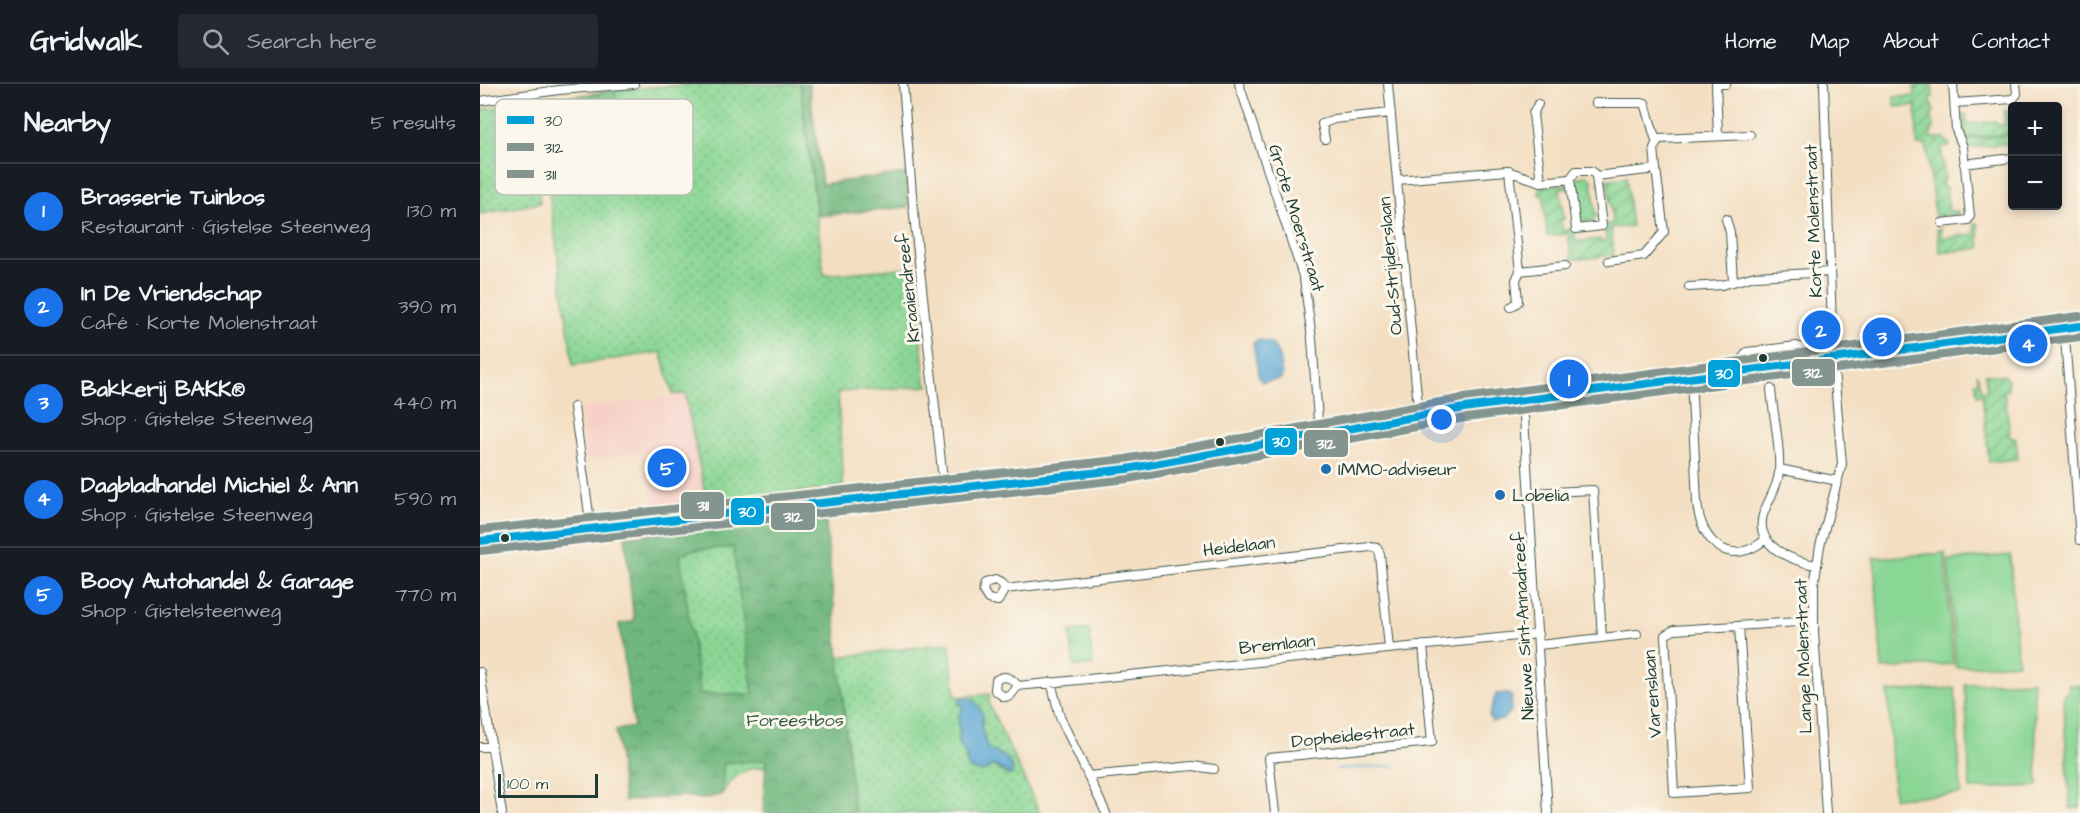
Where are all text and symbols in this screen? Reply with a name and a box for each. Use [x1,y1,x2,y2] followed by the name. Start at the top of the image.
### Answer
[178,14,598,68] search box
[30,22,142,61] text: Gridwalk
[199,25,232,58] icon: search
[247,26,377,57] text: Search here
[1725,27,1777,56] text: Home
[1810,27,1850,56] text: Map
[1883,27,1939,56] text: About
[1972,27,2050,56] text: Contact
[495,99,693,195] legend
[2008,102,2062,210] map controls
[2008,102,2062,156] button: +
[24,105,111,141] text: Nearby
[371,109,456,137] text: 5 results
[544,110,562,132] text: 30
[544,137,563,159] text: 312
[1262,141,1331,296] street label: Grote Moerstraat
[1798,143,1829,298] street label: Korte Molenstraat
[2008,156,2062,210] button: −
[544,164,556,186] text: 311
[81,182,265,213] text: Brasserie Tuinbos
[1372,196,1409,336] street label: Oud-Strijderslaan
[42,197,45,225] text: 1
[407,197,456,225] text: 130 m
[81,213,370,241] text: Restaurant · Gistelse Steenweg
[890,232,927,344] street label: Kraaiendreef
[81,278,262,309] text: In De Vriendschap
[38,293,49,321] text: 2
[398,293,456,321] text: 390 m
[1802,308,1840,352] pin: 2
[81,309,318,337] text: Café · Korte Molenstraat
[1862,314,1902,360] pin: 3
[2008,322,2048,366] pin: 4
[1757,352,1769,364] unlabelled marker
[1550,356,1588,402] pin: 1
[1791,358,1836,387] line badge: 312
[1707,359,1741,388] line badge: 30
[1802,362,1824,384] text: 312
[1714,363,1733,385] text: 30
[81,374,245,405] text: Bakkerij BAKK®
[38,389,49,417] text: 3
[393,389,456,417] text: 440 m
[81,405,313,433] text: Shop · Gistelse Steenweg
[1427,405,1456,434] your location
[1264,427,1298,456] line badge: 30
[1303,429,1349,458] line badge: 312
[1271,431,1290,453] text: 30
[1315,433,1337,455] text: 312
[1214,436,1226,448] unlabelled marker
[648,446,687,490] pin: 5
[1338,457,1457,482] place label: IMMO-adviseur
[1319,462,1333,476] marker: IMMO-adviseur
[81,470,358,501] text: Dagbladhandel Michiel & Ann
[1512,483,1569,508] place label: Lobelia
[37,485,50,513] text: 4
[394,485,456,513] text: 590 m
[1493,488,1507,502] marker: Lobelia
[680,491,725,520] line badge: 311
[696,495,710,517] text: 311
[730,497,765,526] line badge: 30
[81,501,313,529] text: Shop · Gistelse Steenweg
[737,501,756,523] text: 30
[770,502,816,531] line badge: 312
[782,506,804,528] text: 312
[1202,530,1277,563] street label: Heidelaan
[1506,531,1541,721] street label: Nieuwe Sint-Annadreef
[499,532,511,544] unlabelled marker
[81,566,354,597] text: Booy Autohandel & Garage
[1788,577,1820,734] street label: Lange Molenstraat
[36,581,51,609] text: 5
[395,581,456,609] text: 770 m
[81,597,281,625] text: Shop · Gistelsteenweg
[1238,628,1316,661] street label: Bremlaan
[1637,649,1668,739] street label: Varenslaan
[746,708,844,733] park label: Foreestbos
[1290,717,1417,754] street label: Dopheidestraat
[498,771,598,798] scale bar
[507,773,548,795] text: 100 m

